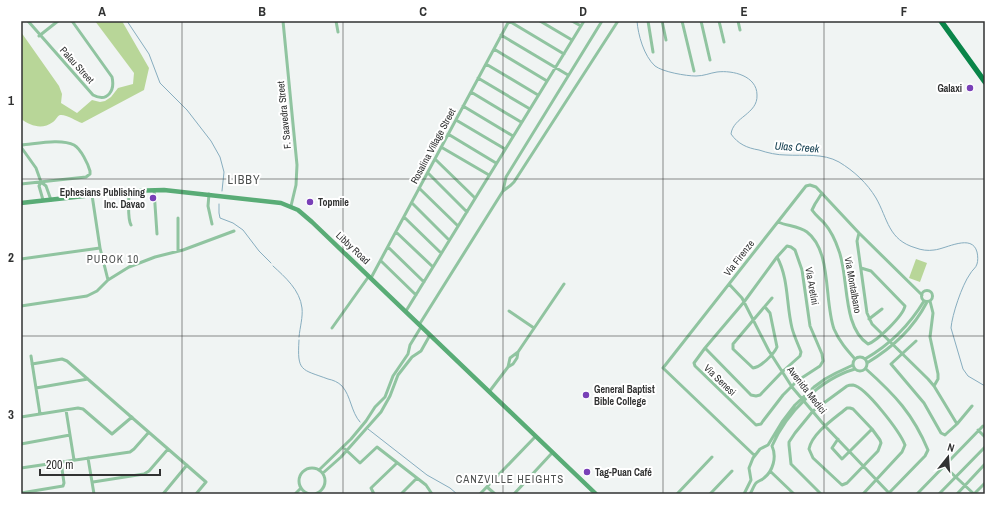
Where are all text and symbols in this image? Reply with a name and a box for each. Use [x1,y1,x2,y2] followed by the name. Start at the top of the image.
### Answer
[98,3,106,20] text: A
[258,3,266,20] text: B
[419,3,427,20] text: C
[579,3,587,20] text: D
[740,3,748,20] text: E
[901,3,908,20] text: F
[57,44,97,87] street label: Palau Street
[274,80,294,149] street label: F. Saavedra Street
[937,82,962,95] place label: Galaxi
[965,83,975,93] marker: Galaxi
[8,92,14,109] text: 1
[408,105,459,186] street label: Rosalina Village Street
[774,138,820,156] water label: Ulas Creek
[228,172,260,188] district label: LIBBY
[60,186,145,211] place label: Ephesians Publishing Inc. Davao
[148,193,158,203] marker: Ephesians Publishing Inc. Davao
[318,196,349,209] place label: Topmile
[305,197,315,207] marker: Topmile
[333,229,373,267] street label: Libby Road
[721,237,757,279] street label: Via Firenze
[8,249,14,266] text: 2
[87,252,139,266] district label: PUROK 10
[842,256,864,315] street label: Via Montalbano
[802,266,822,306] street label: Via Aretini
[701,361,739,399] street label: Via Senesi
[784,363,830,416] street label: Avenida Medici
[594,383,655,408] place label: General Baptist Bible College
[581,390,591,400] marker: General Baptist Bible College
[8,406,14,423] text: 3
[928,437,968,477] north arrow
[946,440,956,455] text: N
[40,451,160,477] scale bar
[46,457,73,473] text: 200 m
[595,466,652,479] place label: Tag-Puan Café
[582,467,592,477] marker: Tag-Puan Café
[456,472,564,486] district label: CANZVILLE HEIGHTS

